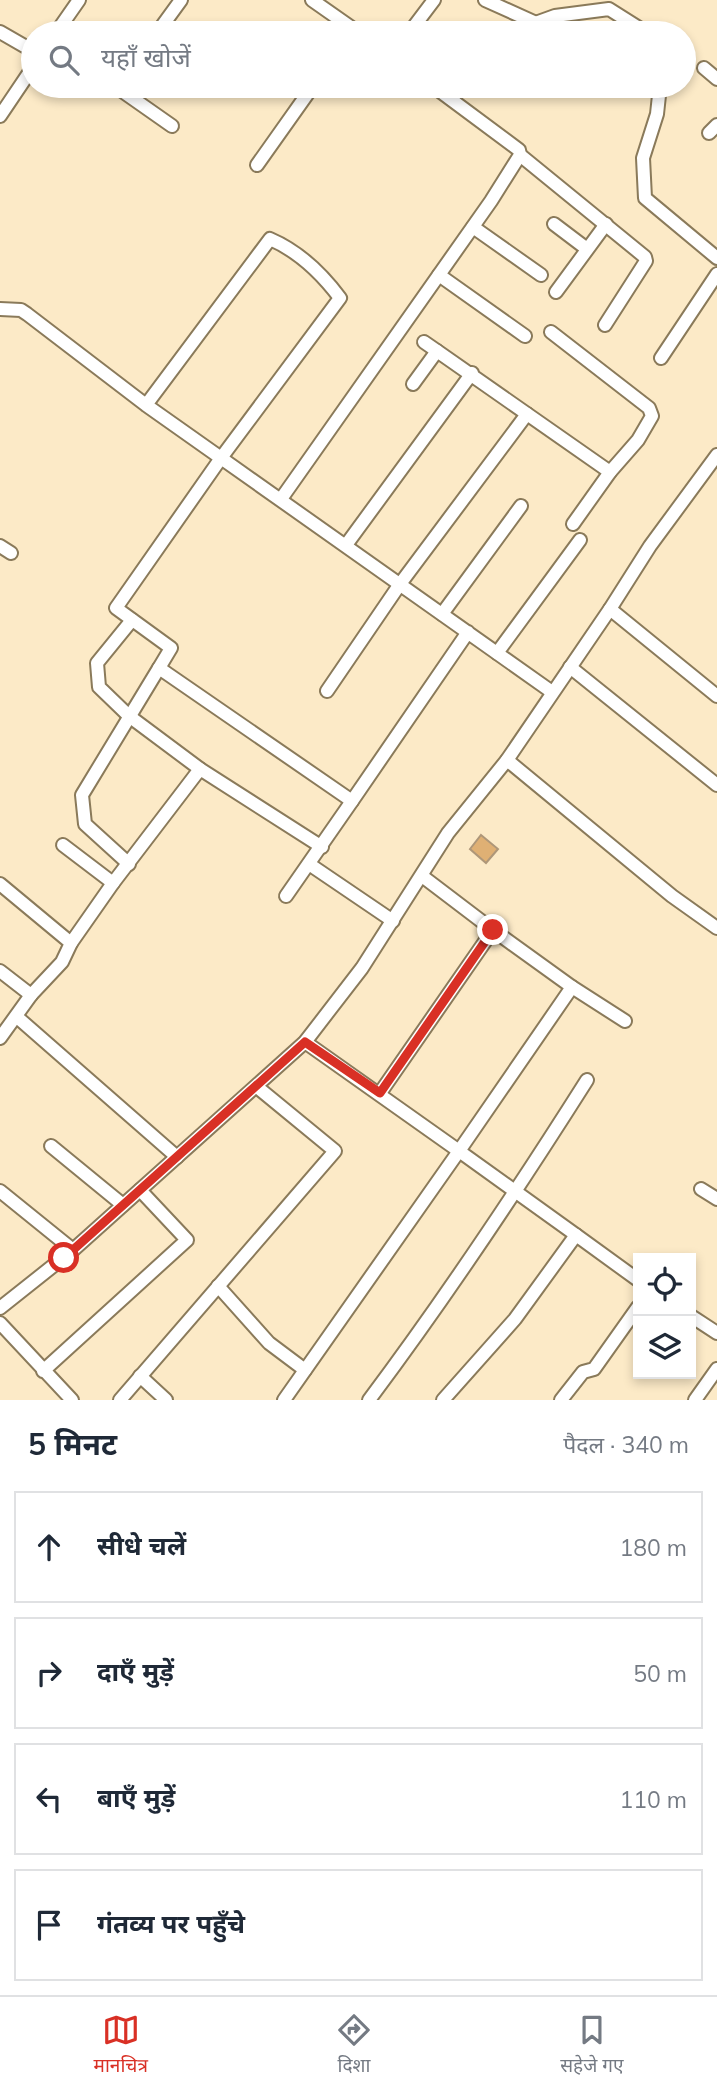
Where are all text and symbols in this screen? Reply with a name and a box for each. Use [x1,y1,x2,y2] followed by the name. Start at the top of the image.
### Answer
[21,21,696,98] search box
[45,41,83,79] icon: search
[101,41,191,74] text: यहाँ खोजें
[477,914,508,945] route end
[48,1242,79,1273] route start
[633,1253,696,1379] map controls
[633,1253,696,1316] button: locate
[633,1316,696,1379] button: layers
[28,1425,117,1463] text: 5 मिनट
[563,1430,689,1459] text: पैदल · 340 m
[30,1528,68,1566] icon: ahead
[97,1529,186,1562] text: सीधे चलें
[619,1533,687,1562] text: 180 m
[30,1654,68,1692] icon: right
[97,1655,174,1688] text: दाएँ मुड़ें
[633,1659,687,1688] text: 50 m
[30,1780,68,1818] icon: left
[97,1781,175,1814] text: बाएँ मुड़ें
[619,1785,687,1814] text: 110 m
[30,1906,68,1944] icon: arrive
[97,1907,245,1940] text: गंतव्य पर पहुँचे
[94,2011,148,2080] tab: मानचित्र
[335,2011,373,2080] tab: दिशा
[560,2011,623,2080] tab: सहेजे गए

